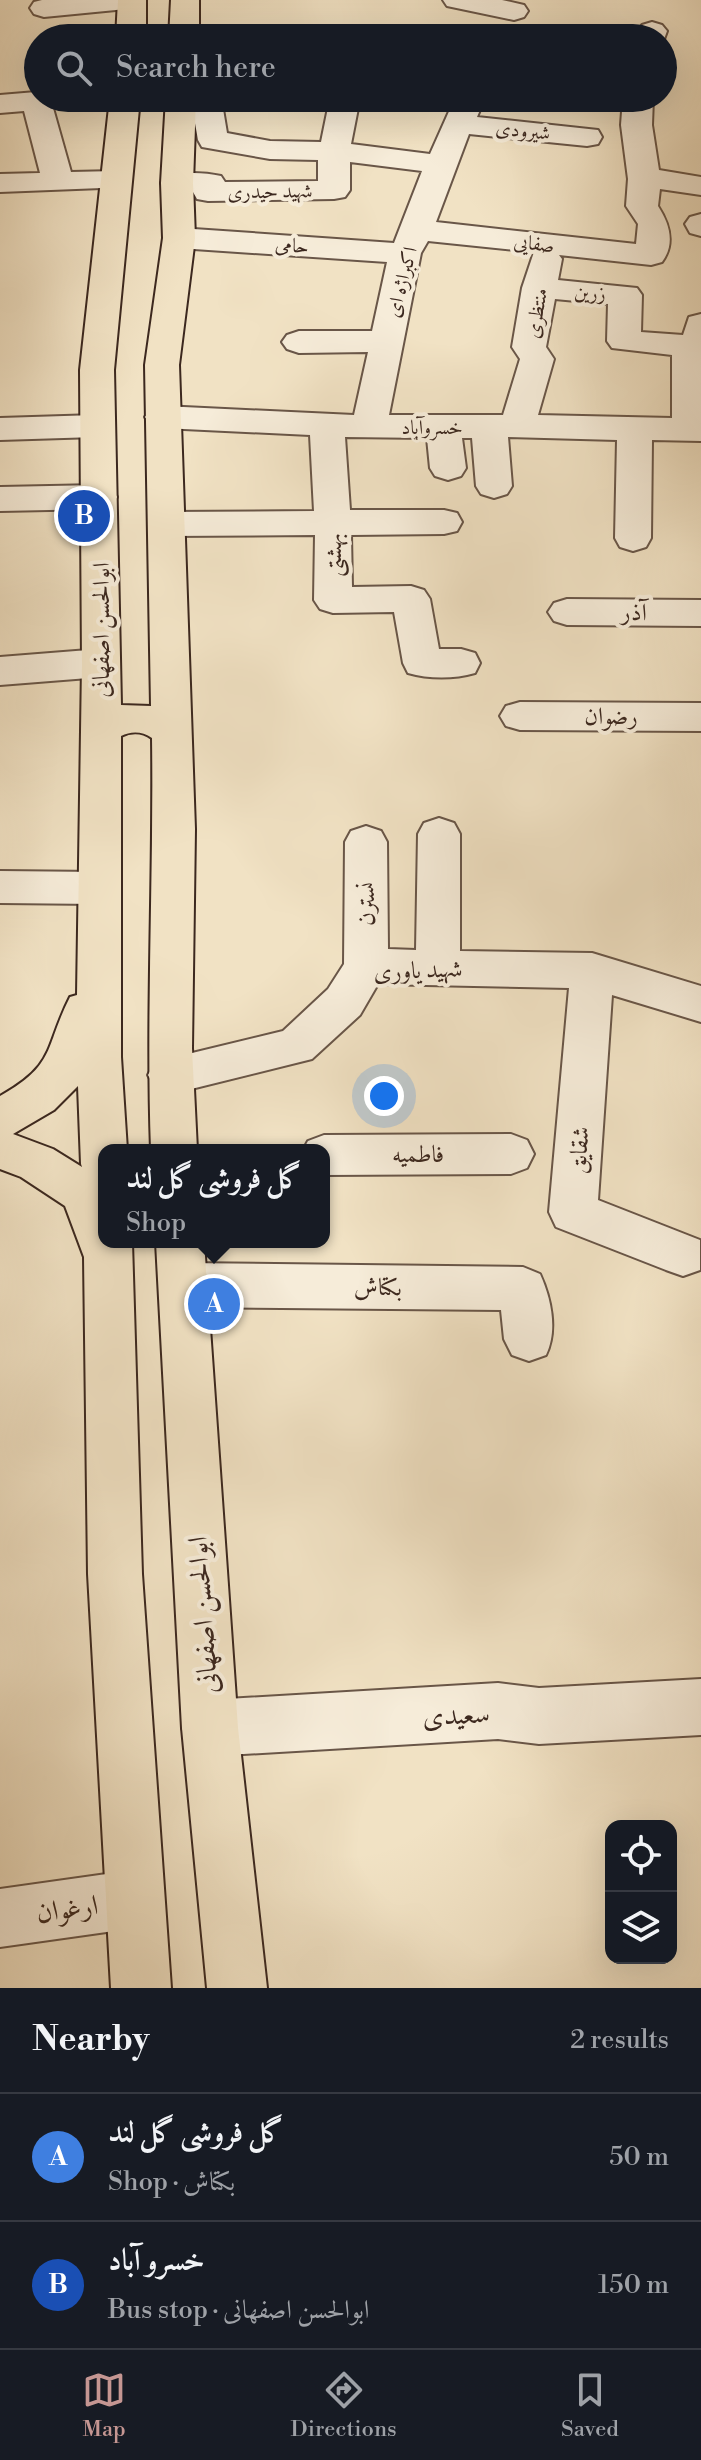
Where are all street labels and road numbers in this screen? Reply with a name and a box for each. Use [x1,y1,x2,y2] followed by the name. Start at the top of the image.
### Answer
[494,116,551,147] street label: شیرودی
[227,179,313,206] street label: شهید حیدری
[512,230,555,259] street label: صفایی
[274,233,310,260] street label: حامی
[381,244,424,320] street label: اکبراژه ای
[573,280,607,307] street label: زرین
[521,286,554,340] street label: منتظری
[401,415,463,441] street label: خسروآباد
[319,533,350,577] street label: بهشتی
[87,562,117,698] street label: ابوالحسن اصفهانی
[619,598,650,628] street label: آذر
[584,702,638,732] street label: رضوان
[352,882,382,926] street label: نسترن
[373,954,463,988] street label: شهید یاوری
[563,1125,597,1175] street label: شقایق
[392,1140,444,1170] street label: فاطمیه
[354,1273,402,1303] street label: بکتاش
[181,1535,226,1695] street label: ابوالحسن اصفهانی
[421,1696,491,1735] street label: سعیدی
[34,1888,101,1931] street label: ارغوان

